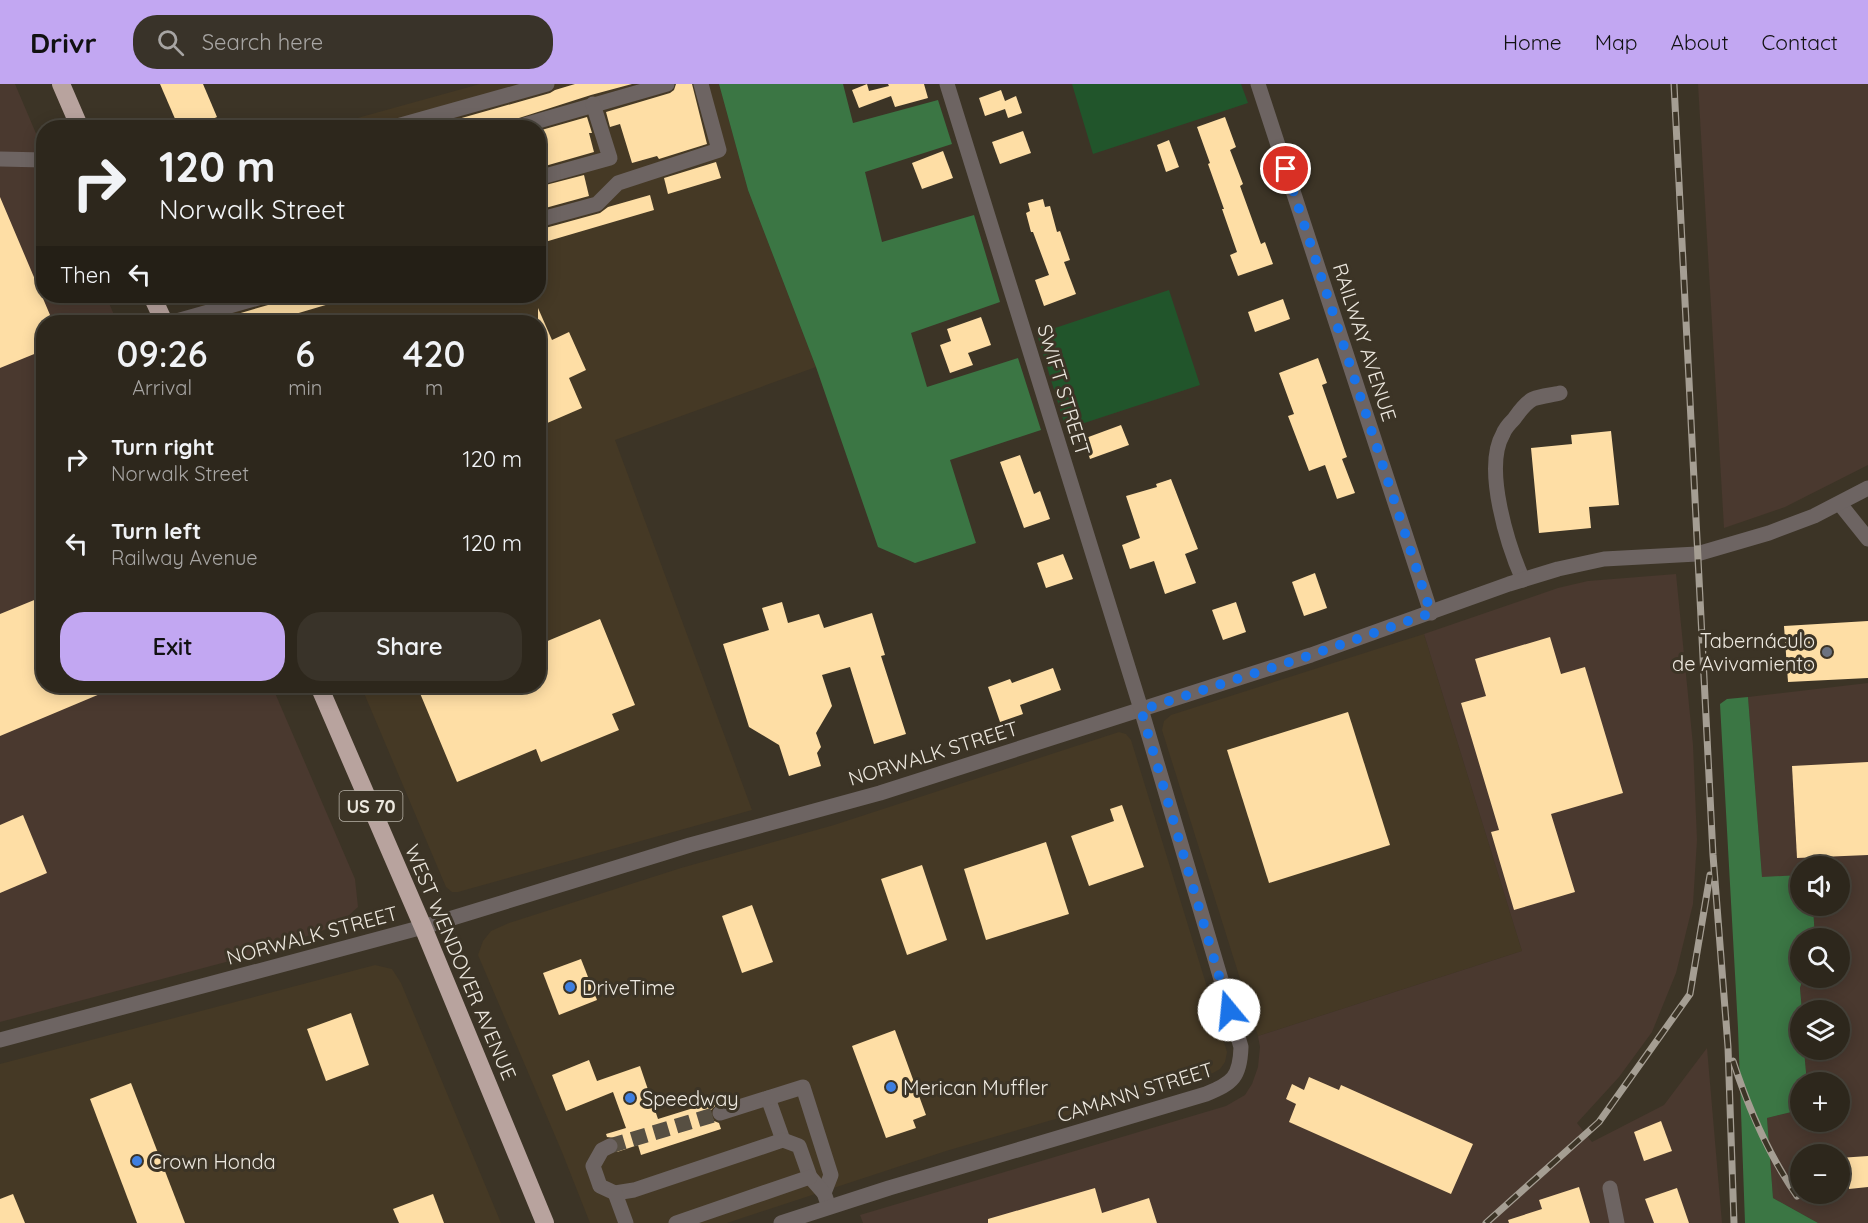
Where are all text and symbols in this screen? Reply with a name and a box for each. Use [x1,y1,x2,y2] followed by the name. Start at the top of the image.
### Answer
[133,15,553,69] search box
[30,25,97,60] text: Drivr
[154,26,187,59] icon: search
[202,28,323,56] text: Search here
[1503,29,1562,55] text: Home
[1595,29,1638,55] text: Map
[1671,29,1729,55] text: About
[1762,29,1838,55] text: Contact
[159,140,276,193] text: 120 m
[1260,143,1311,194] pin
[60,144,138,222] icon: right
[1269,152,1302,185] icon: arrive
[159,192,345,226] text: Norwalk Street
[123,258,156,291] icon: left
[1328,260,1402,424] street label: RAILWAY AVENUE
[60,261,111,289] text: Then
[1032,321,1096,459] street label: SWIFT STREET
[117,331,208,376] text: 09:26
[295,331,315,376] text: 6
[403,331,465,376] text: 420
[132,375,192,400] text: Arrival
[288,375,322,400] text: min
[425,375,443,400] text: m
[111,433,215,461] text: Turn right
[60,443,93,476] icon: right
[463,445,522,473] text: 120 m
[111,461,249,486] text: Norwalk Street
[111,517,201,545] text: Turn left
[60,527,93,560] icon: left
[463,529,522,557] text: 120 m
[111,545,258,570] text: Railway Avenue
[60,612,285,681] button: Exit
[297,612,522,681] button: Share
[1672,628,1815,676] place label: Tabernáculo de Avivamiento
[1820,645,1834,659] marker: Tabernáculo de Avivamiento
[845,715,1021,791] street label: NORWALK STREET
[340,791,403,821] road number: US 70
[400,840,522,1084] street label: WEST WENDOVER AVENUE
[1790,856,1850,1204] map controls
[1790,856,1850,916] button: sound
[224,900,400,970] street label: NORWALK STREET
[1790,928,1850,988] button: search
[582,975,675,1000] place label: DriveTime
[1197,978,1261,1042] position arrow
[563,980,577,994] marker: DriveTime
[1790,1000,1850,1060] button: layers
[1054,1056,1216,1128] street label: CAMANN STREET
[1790,1072,1850,1132] button: +
[903,1075,1049,1100] place label: Merican Muffler
[884,1080,898,1094] marker: Merican Muffler
[642,1086,739,1111] place label: Speedway
[623,1091,637,1105] marker: Speedway
[1790,1144,1850,1204] button: −
[149,1149,276,1174] place label: Crown Honda
[130,1154,144,1168] marker: Crown Honda

